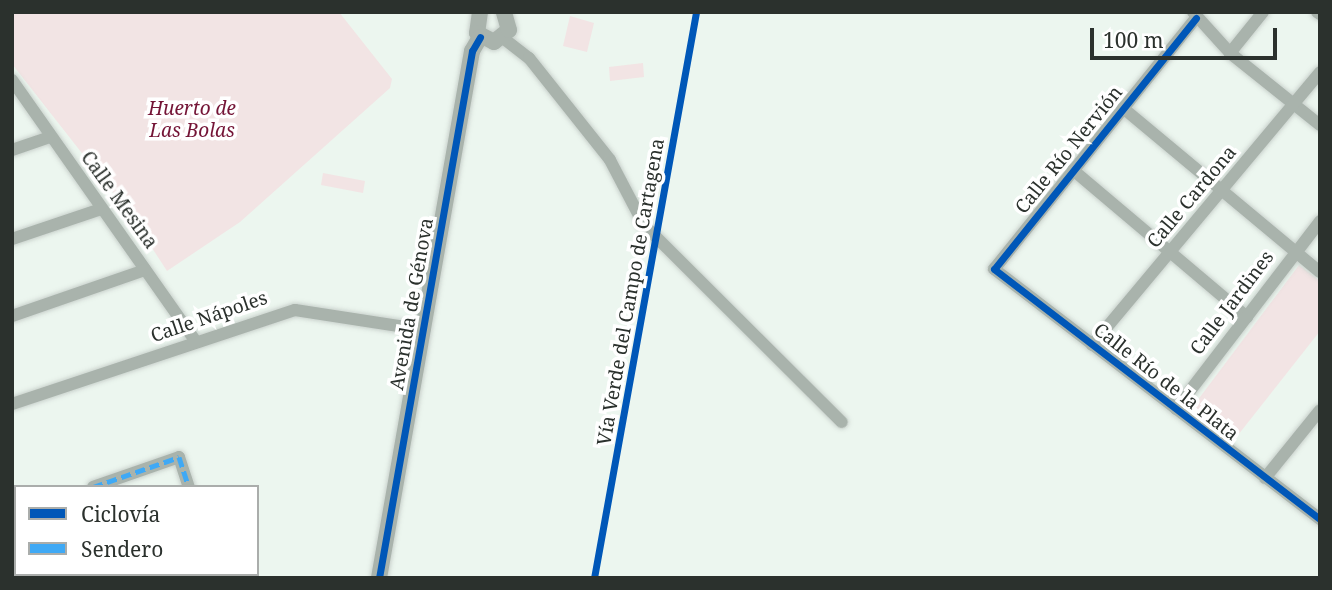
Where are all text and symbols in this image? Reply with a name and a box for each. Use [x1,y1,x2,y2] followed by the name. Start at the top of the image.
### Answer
[1094,14,1281,58] scale bar
[1103,26,1164,54] text: 100 m
[1011,82,1127,218] street label: Calle Río Nervión
[148,98,236,142] park label: Huerto de Las Bolas
[593,137,669,447] street label: Vía Verde del Campo de Cartagena
[1143,141,1241,253] street label: Calle Cardona
[76,147,162,253] street label: Calle Mesina
[386,216,438,392] street label: Avenida de Génova
[1185,246,1279,360] street label: Calle Jardines
[148,286,270,348] street label: Calle Nápoles
[1089,318,1243,446] street label: Calle Río de la Plata
[14,485,259,576] legend
[81,500,160,528] text: Ciclovía
[81,535,163,563] text: Sendero

